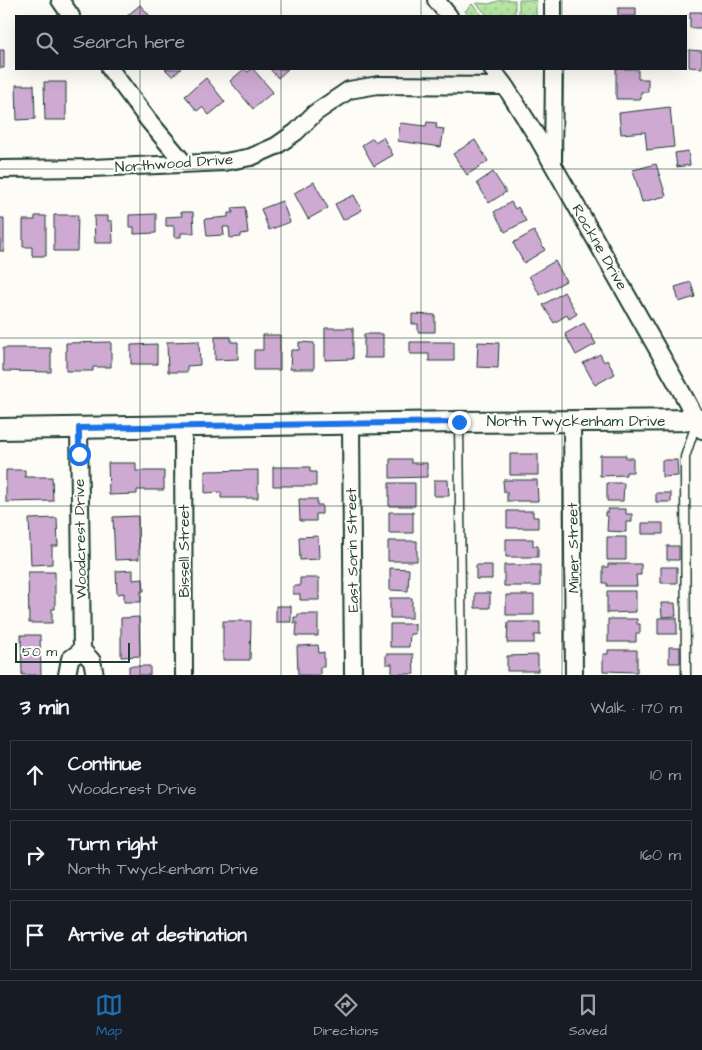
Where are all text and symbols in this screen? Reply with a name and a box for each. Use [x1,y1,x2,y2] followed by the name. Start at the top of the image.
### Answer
[15,15,687,70] search box
[33,29,61,57] icon: search
[73,29,185,56] text: Search here
[114,149,234,178] street label: Northwood Drive
[567,201,633,294] street label: Rockne Drive
[448,411,471,434] route end
[487,411,665,433] street label: North Twyckenham Drive
[68,443,91,466] route start
[69,479,92,599] street label: Woodcrest Drive
[341,488,364,612] street label: East Sorin Street
[562,502,585,594] street label: Miner Street
[174,504,195,598] street label: Bissell Street
[15,640,130,663] scale bar
[22,642,57,662] text: 50 m
[20,693,69,722] text: 3 min
[591,697,682,719] text: Walk · 170 m
[68,751,142,778] text: Continue
[21,761,49,789] icon: ahead
[650,764,681,786] text: 10 m
[68,778,196,800] text: Woodcrest Drive
[68,831,157,858] text: Turn right
[21,841,49,869] icon: right
[640,844,681,866] text: 160 m
[68,858,258,880] text: North Twyckenham Drive
[21,921,49,949] icon: arrive
[68,922,247,949] text: Arrive at destination
[95,991,123,1041] tab: Map
[313,991,378,1041] tab: Directions
[569,991,607,1041] tab: Saved

